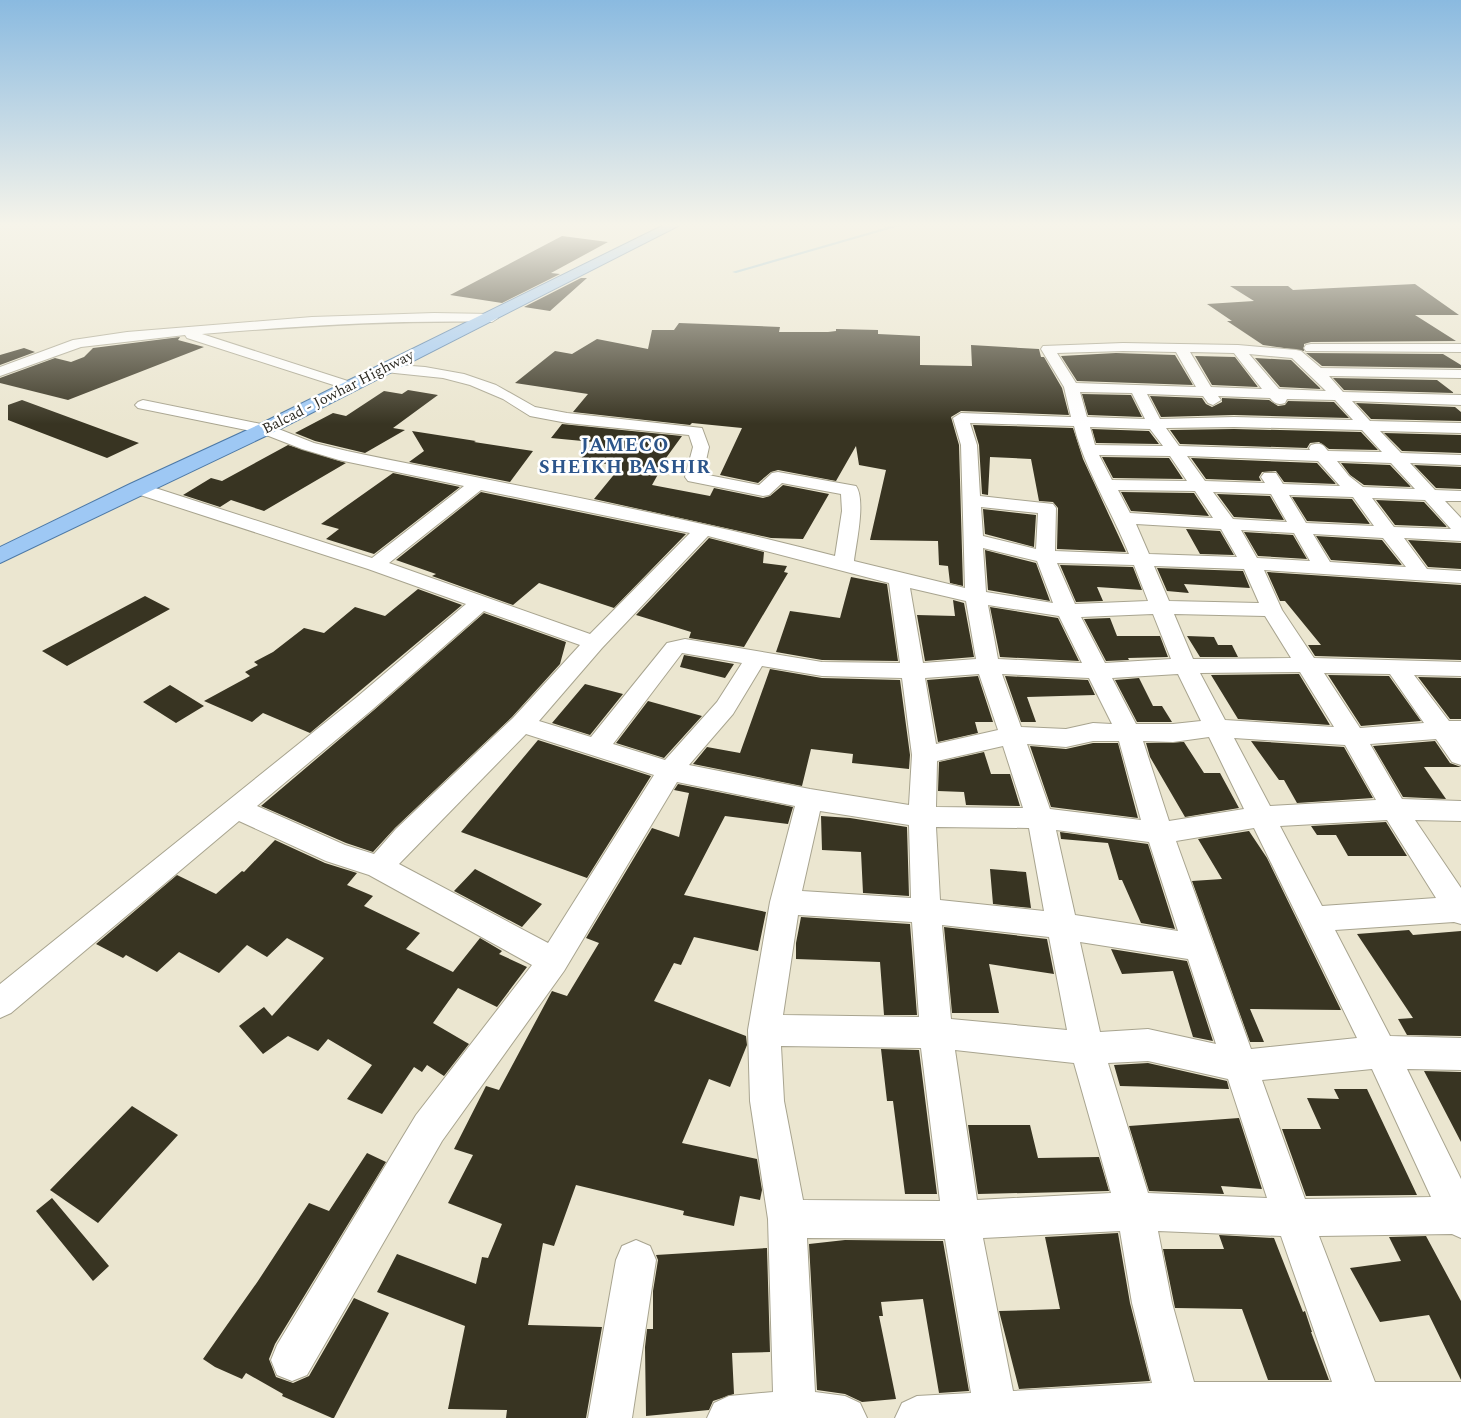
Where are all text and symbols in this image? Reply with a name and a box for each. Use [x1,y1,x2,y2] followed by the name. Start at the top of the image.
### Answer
[258,343,419,440] street label: Balcad - Jowhar Highway
[539,431,711,482] district label: JAMECO SHEIKH BASHIR

